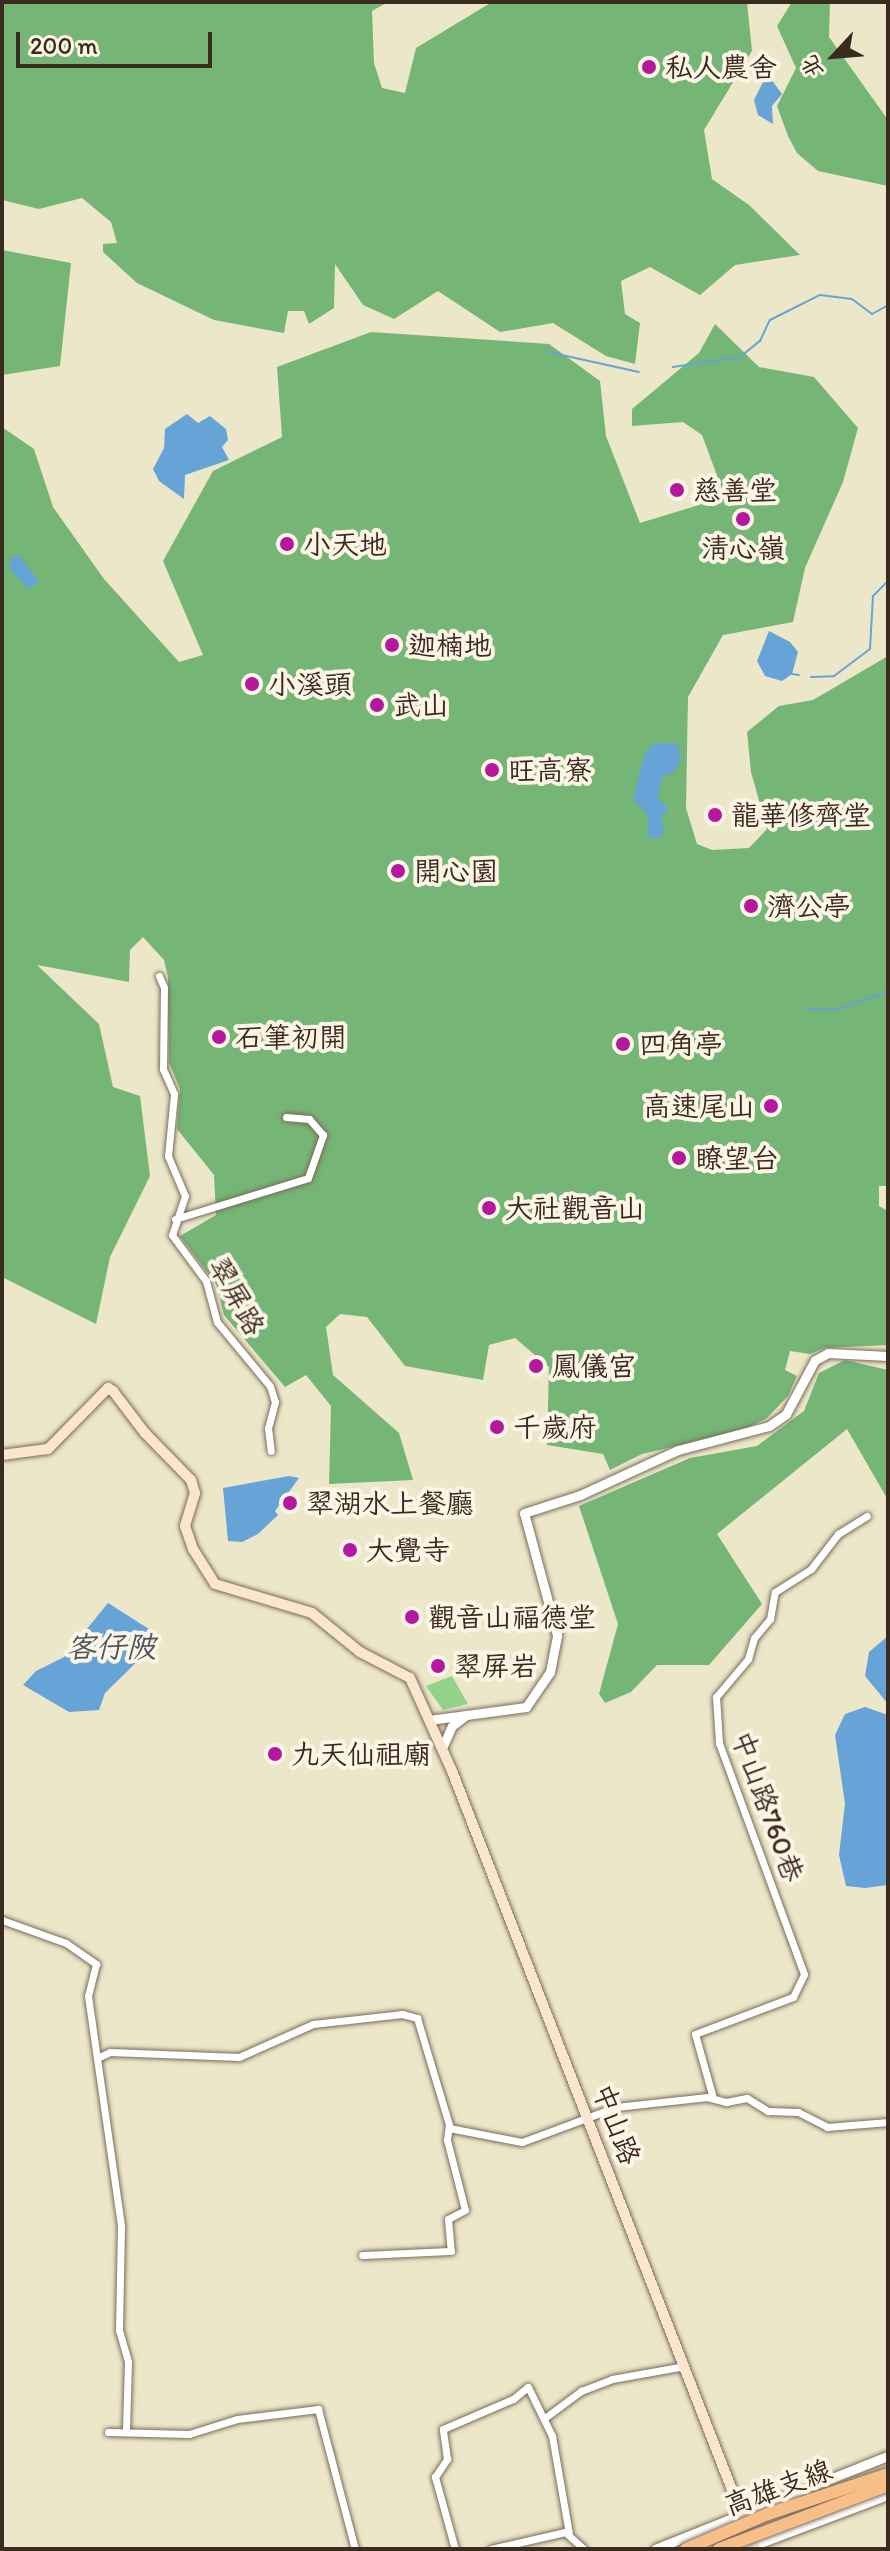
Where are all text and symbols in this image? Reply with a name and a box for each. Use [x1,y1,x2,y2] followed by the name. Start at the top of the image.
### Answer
[20,16,216,66] scale bar
[794,16,874,96] north arrow
[30,31,98,60] text: 200 m
[665,50,777,84] place label: 私人農舍
[795,51,829,83] text: 北
[640,58,658,76] marker: 私人農舍
[693,473,777,507] place label: 慈善堂
[668,481,686,499] marker: 慈善堂
[734,510,752,528] marker: 清心嶺
[303,527,387,561] place label: 小天地
[701,531,785,565] place label: 清心嶺
[278,535,296,553] marker: 小天地
[408,628,492,662] place label: 迦楠地
[383,636,401,654] marker: 迦楠地
[268,667,352,701] place label: 小溪頭
[243,675,261,693] marker: 小溪頭
[393,688,449,722] place label: 武山
[368,696,386,714] marker: 武山
[508,753,592,787] place label: 旺高寮
[483,761,501,779] marker: 旺高寮
[731,798,871,832] place label: 龍華修齊堂
[706,806,724,824] marker: 龍華修齊堂
[414,854,498,888] place label: 開心園
[389,862,407,880] marker: 開心園
[767,889,851,923] place label: 濟公亭
[742,897,760,915] marker: 濟公亭
[235,1020,347,1054] place label: 石筆初開
[639,1027,723,1061] place label: 四角亭
[210,1028,228,1046] marker: 石筆初開
[614,1035,632,1053] marker: 四角亭
[643,1089,755,1123] place label: 高速尾山
[762,1097,780,1115] marker: 高速尾山
[695,1141,779,1175] place label: 瞭望台
[670,1149,688,1167] marker: 瞭望台
[505,1191,645,1225] place label: 大社觀音山
[480,1199,498,1217] marker: 大社觀音山
[202,1251,272,1341] street label: 翠屏路
[552,1349,636,1383] place label: 鳳儀宮
[527,1357,545,1375] marker: 鳳儀宮
[513,1410,597,1444] place label: 千歲府
[488,1418,506,1436] marker: 千歲府
[306,1486,474,1520] place label: 翠湖水上餐廳
[281,1494,299,1512] marker: 翠湖水上餐廳
[366,1533,450,1567] place label: 大覺寺
[341,1541,359,1559] marker: 大覺寺
[428,1600,596,1634] place label: 觀音山福德堂
[403,1608,421,1626] marker: 觀音山福德堂
[66,1629,156,1665] water label: 客仔陂
[454,1649,538,1683] place label: 翠屏岩
[429,1657,447,1675] marker: 翠屏岩
[725,1726,811,1886] street label: 中山路760巷
[291,1737,431,1771] place label: 九天仙祖廟
[266,1745,284,1763] marker: 九天仙祖廟
[586,2079,648,2169] street label: 中山路
[720,2452,836,2522] street label: 高雄支線

